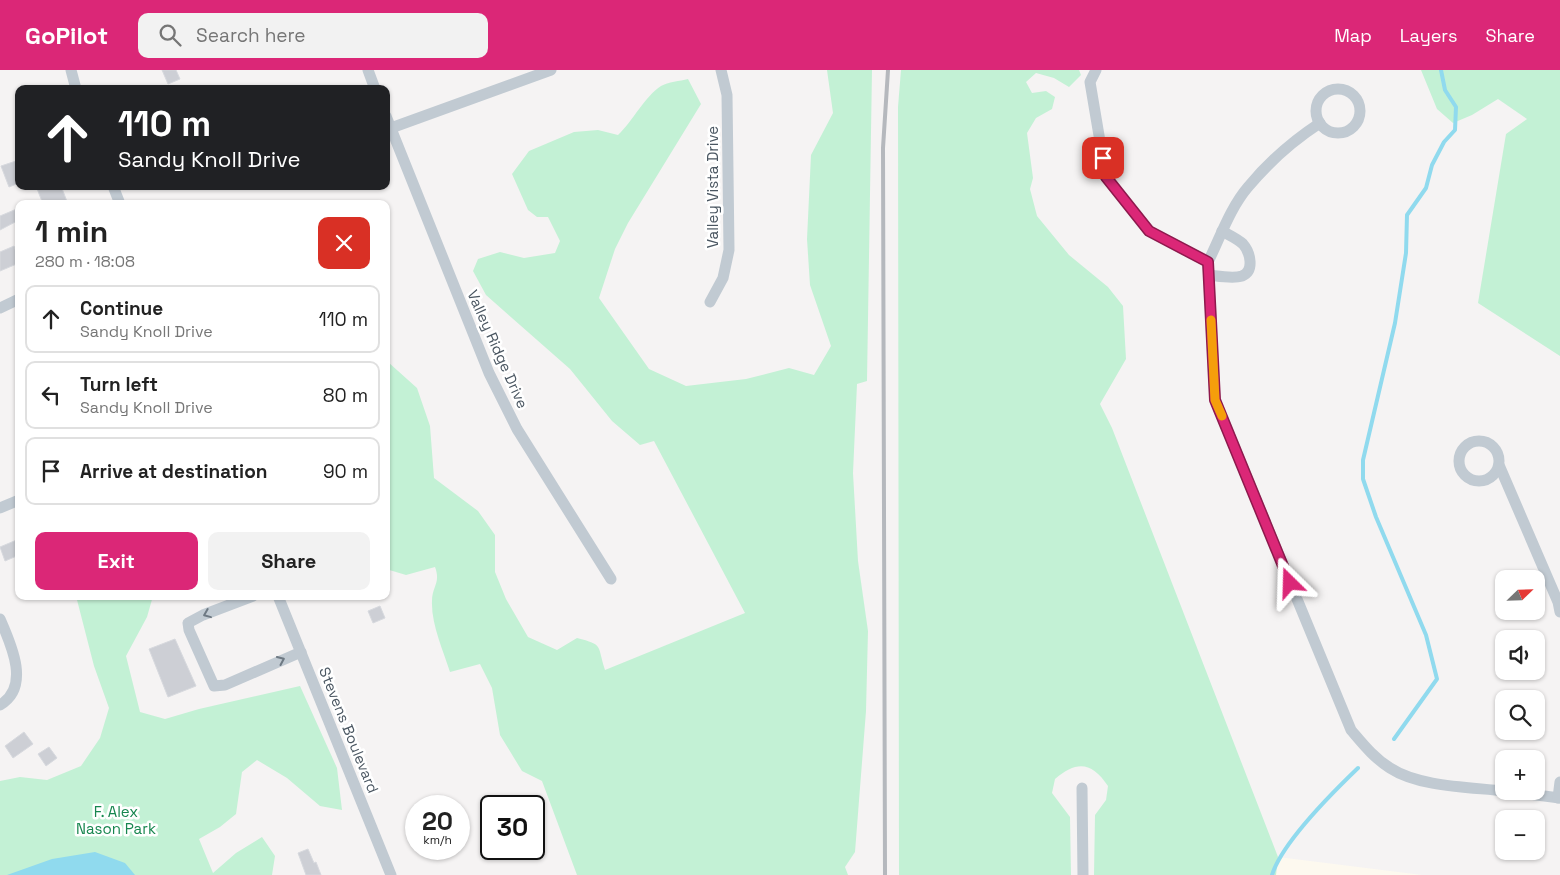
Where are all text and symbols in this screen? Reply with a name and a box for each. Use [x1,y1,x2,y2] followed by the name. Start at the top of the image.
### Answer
[138,13,488,58] search box
[25,20,108,51] text: GoPilot
[156,21,184,49] icon: search
[196,23,306,48] text: Search here
[1334,24,1372,47] text: Map
[1400,24,1457,47] text: Layers
[1485,24,1535,47] text: Share
[118,102,211,146] text: 110 m
[35,105,100,170] icon: ahead
[703,126,722,248] street label: Valley Vista Drive
[1082,137,1124,179] pin
[1089,144,1117,172] icon: arrive
[118,145,301,173] text: Sandy Knoll Drive
[35,212,108,251] text: 1 min
[318,217,370,269] button: close
[35,251,135,272] text: 280 m · 18:08
[463,287,533,411] street label: Valley Ridge Drive
[80,296,163,321] text: Continue
[37,305,65,333] icon: ahead
[319,307,368,332] text: 110 m
[80,321,213,342] text: Sandy Knoll Drive
[80,372,158,397] text: Turn left
[37,381,65,409] icon: left
[323,383,368,408] text: 80 m
[80,397,213,418] text: Sandy Knoll Drive
[37,457,65,485] icon: arrive
[80,459,268,484] text: Arrive at destination
[323,459,368,484] text: 90 m
[35,532,198,590] button: Exit
[208,532,370,590] button: Share
[1263,556,1315,608] position arrow
[1495,570,1545,620] north arrow
[1495,570,1545,860] map controls
[204,608,212,618] one-way arrow
[1495,630,1545,680] button: sound
[276,656,285,667] one-way arrow
[315,664,383,796] street label: Stevens Boulevard
[1495,690,1545,740] button: search
[1495,750,1545,800] button: +
[480,795,545,860] speed limit sign: 30
[76,802,156,838] park label: F. Alex Nason Park
[422,805,453,837] text: 20
[1495,810,1545,860] button: −
[423,832,452,848] text: km/h

